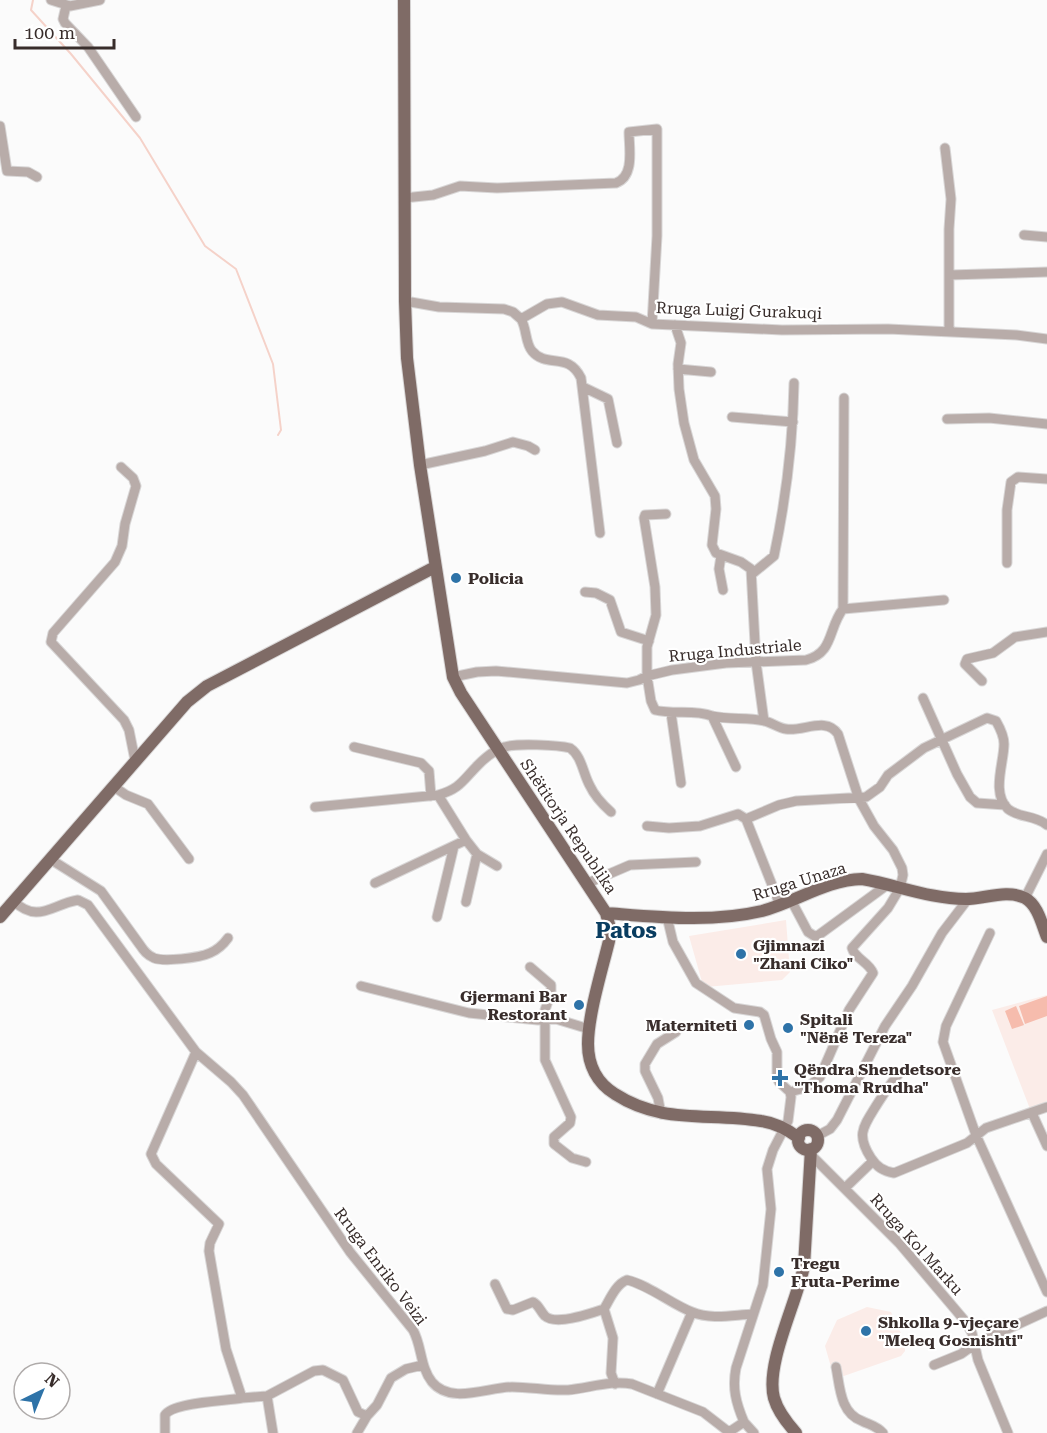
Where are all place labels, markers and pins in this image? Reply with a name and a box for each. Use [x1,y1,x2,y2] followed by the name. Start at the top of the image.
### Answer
[468,569,524,588] place label: Policia
[449,571,463,585] marker: Policia
[753,936,853,973] place label: Gjimnazi "Zhani Ciko"
[734,947,748,961] marker: Gjimnazi "Zhani Ciko"
[460,987,567,1024] place label: Gjermani Bar Restorant
[572,998,586,1012] marker: Gjermani Bar Restorant
[800,1010,912,1047] place label: Spitali "Nënë Tereza"
[646,1016,738,1035] place label: Materniteti
[742,1018,756,1032] marker: Materniteti
[781,1021,795,1035] marker: Spitali "Nënë Tereza"
[794,1060,961,1097] place label: Qëndra Shendetsore "Thoma Rrudha"
[771,1069,789,1087] marker: Qëndra Shendetsore "Thoma Rrudha"
[791,1254,900,1291] place label: Tregu Fruta-Perime
[772,1265,786,1279] marker: Tregu Fruta-Perime
[878,1313,1023,1350] place label: Shkolla 9-vjeçare "Meleq Gosnishti"
[859,1324,873,1338] marker: Shkolla 9-vjeçare "Meleq Gosnishti"

